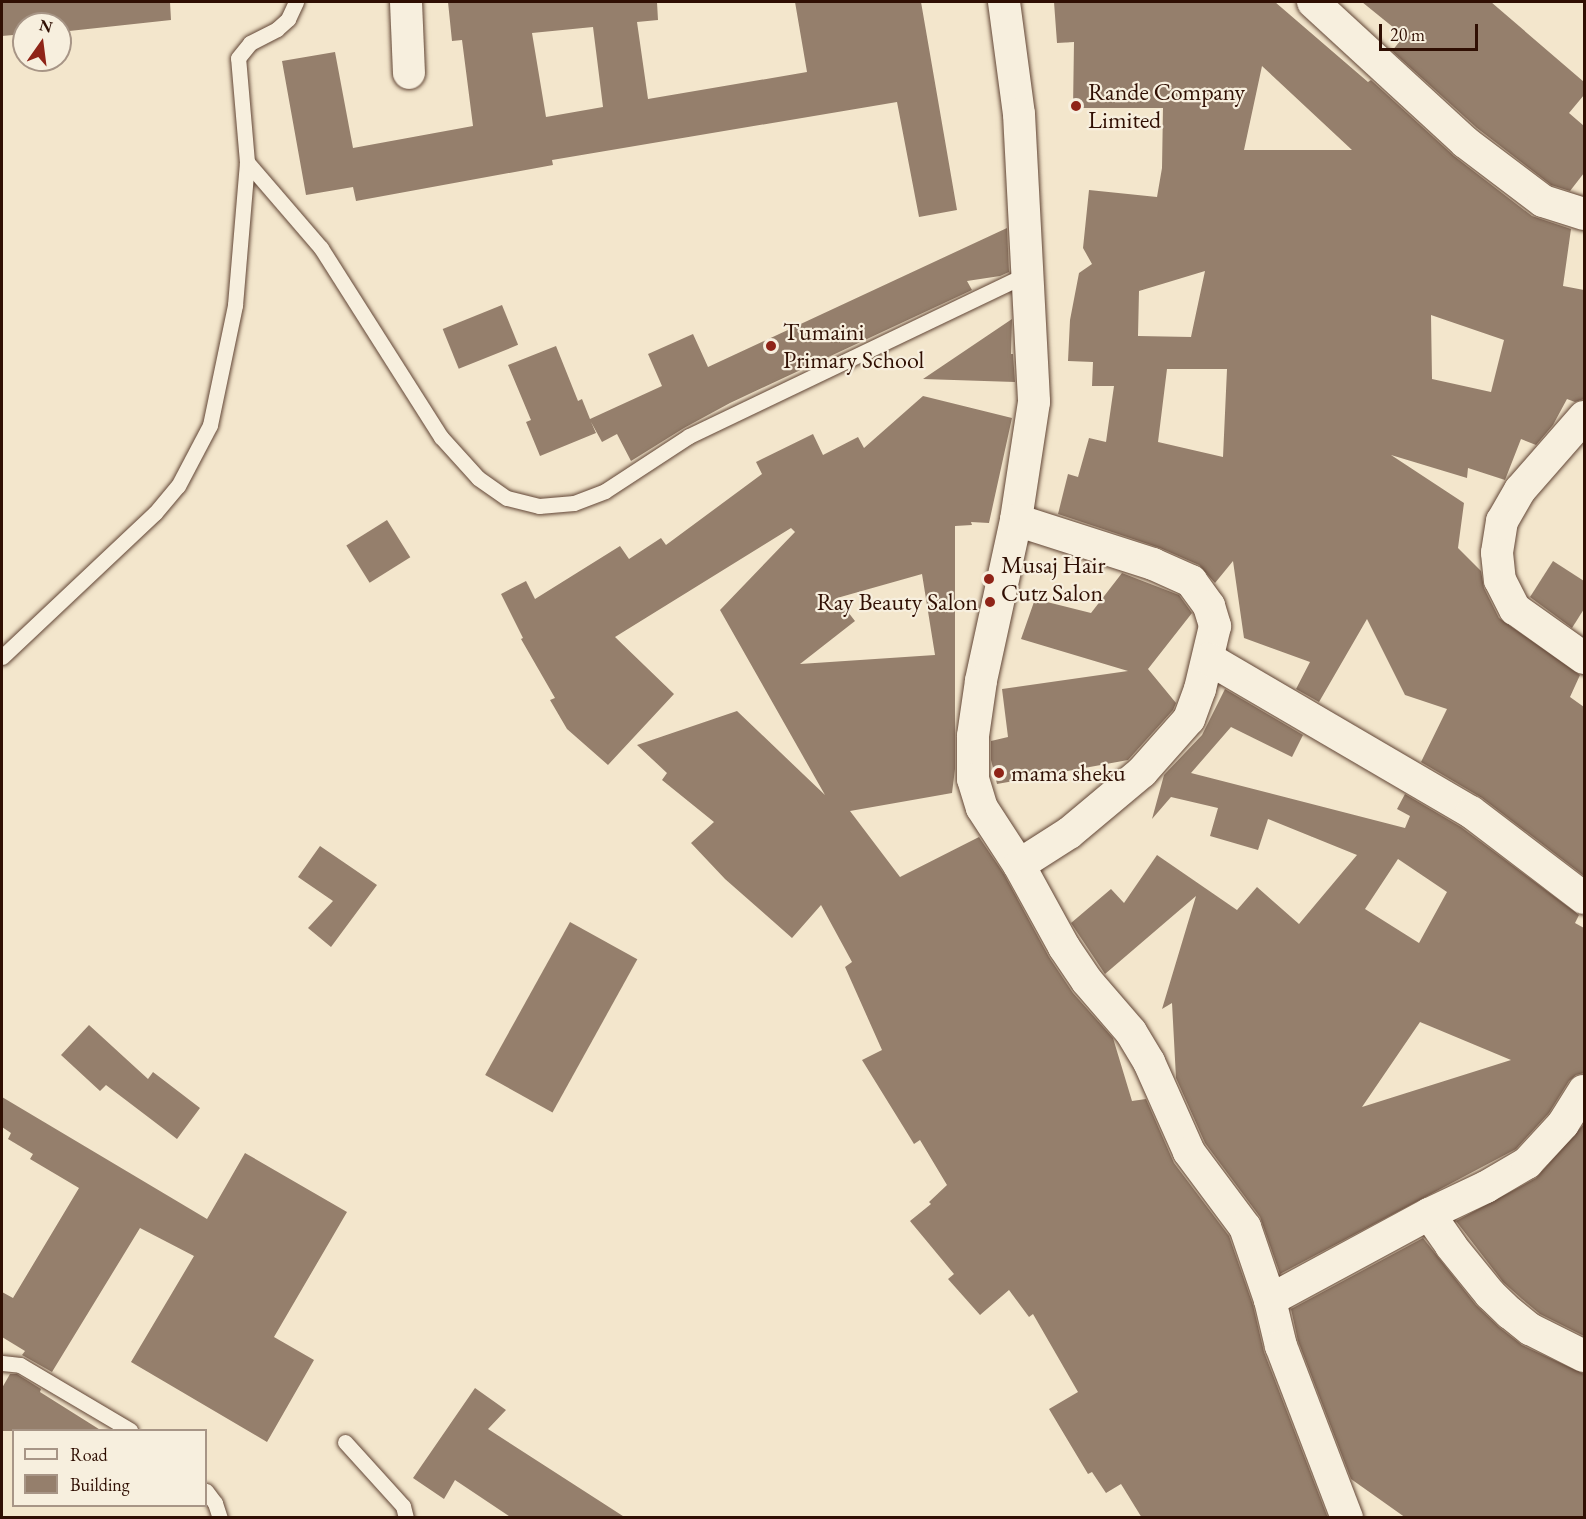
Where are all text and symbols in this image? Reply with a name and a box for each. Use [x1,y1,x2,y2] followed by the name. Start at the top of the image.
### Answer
[12,12,72,72] north arrow
[1382,12,1481,50] scale bar
[37,14,55,38] text: N
[1390,23,1425,46] text: 20 m
[1088,78,1245,134] place label: Rande Company Limited
[1069,99,1083,113] marker: Rande Company Limited
[783,318,924,374] place label: Tumaini Primary School
[764,339,778,353] marker: Tumaini Primary School
[1001,551,1105,607] place label: Musaj Hair Cutz Salon
[982,572,996,586] marker: Musaj Hair Cutz Salon
[817,588,978,616] place label: Ray Beauty Salon
[983,595,997,609] marker: Ray Beauty Salon
[1011,759,1126,787] place label: mama sheku
[992,766,1006,780] marker: mama sheku
[12,1429,207,1507] legend
[70,1443,108,1466] text: Road
[70,1473,130,1496] text: Building

